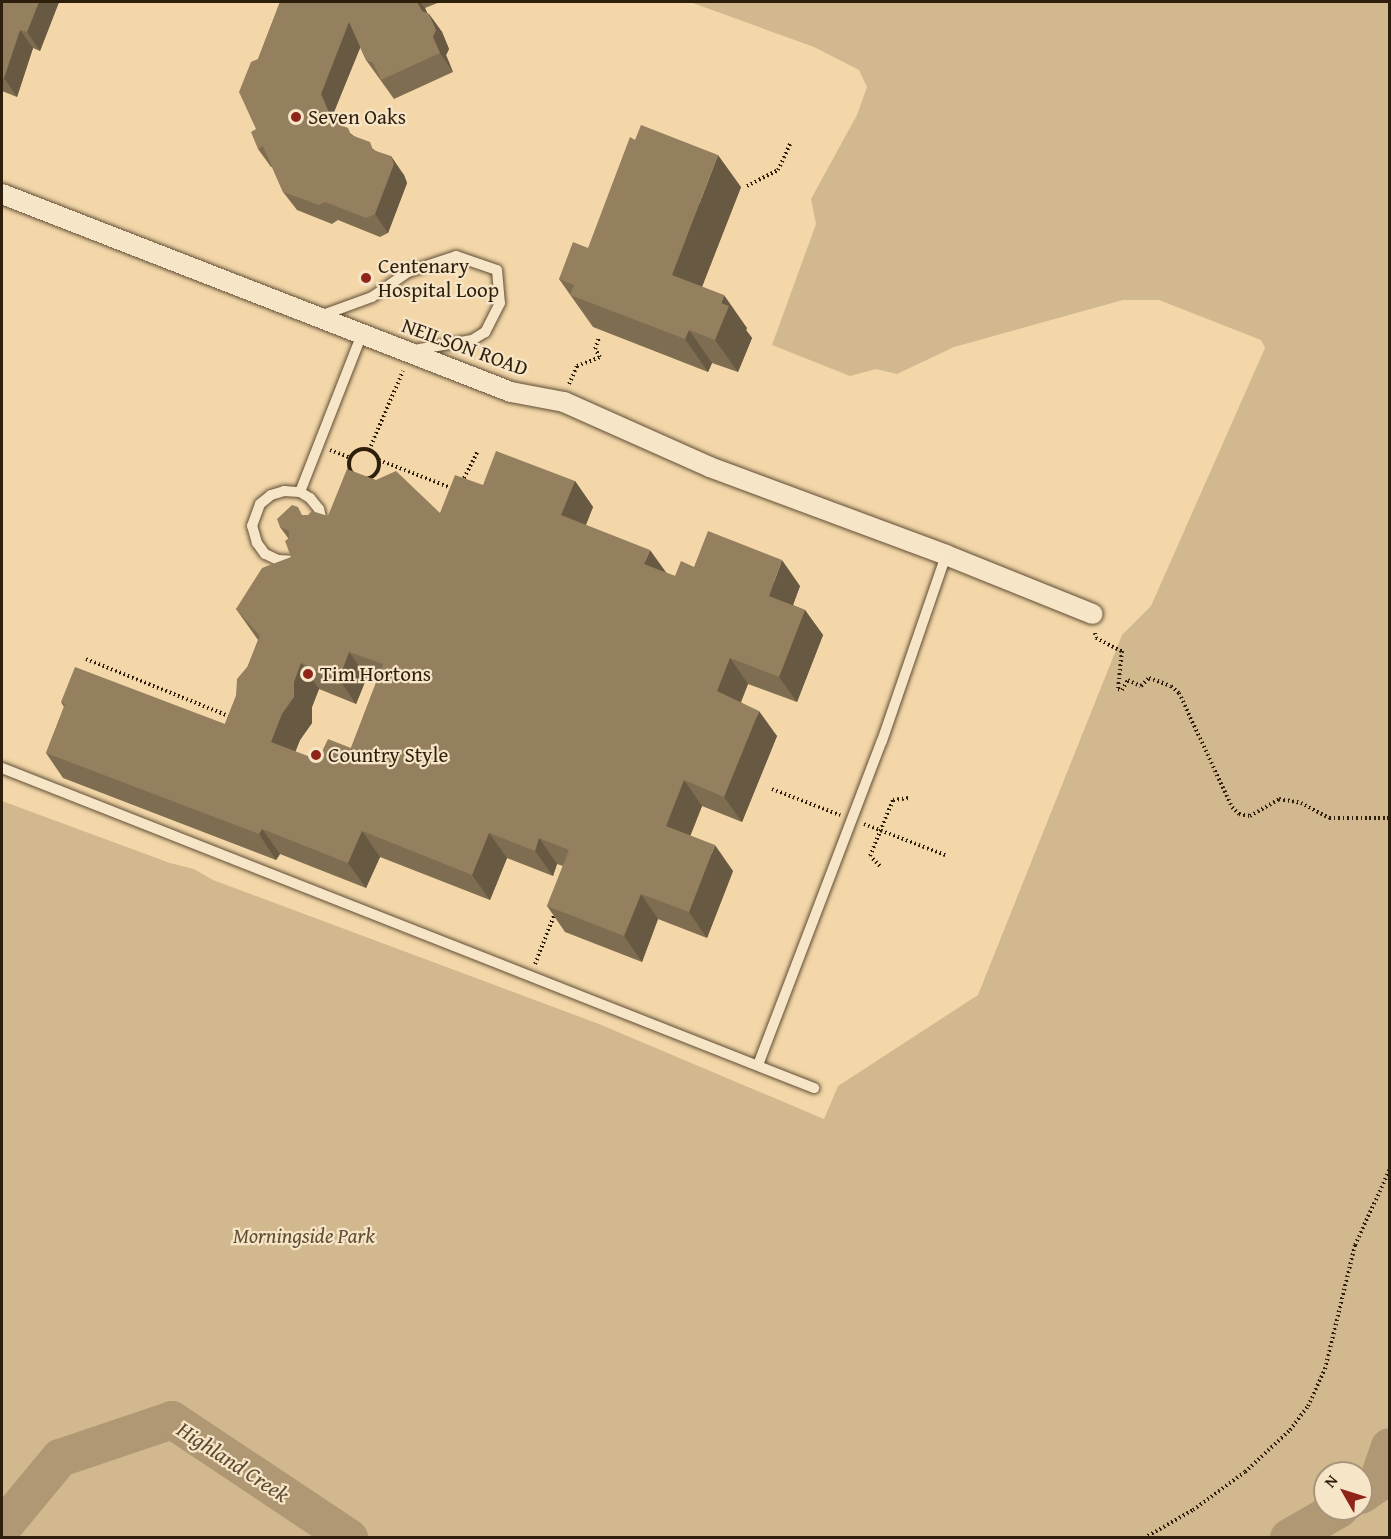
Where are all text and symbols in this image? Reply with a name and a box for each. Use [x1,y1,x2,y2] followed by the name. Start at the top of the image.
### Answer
[308,104,406,130] place label: Seven Oaks
[289,110,303,124] marker: Seven Oaks
[378,253,499,303] place label: Centenary Hospital Loop
[359,271,373,285] marker: Centenary Hospital Loop
[399,313,531,381] street label: NEILSON ROAD
[320,661,431,687] place label: Tim Hortons
[301,667,315,681] marker: Tim Hortons
[328,742,448,768] place label: Country Style
[309,748,323,762] marker: Country Style
[233,1223,375,1249] park label: Morningside Park
[172,1416,294,1508] water label: Highland Creek
[1313,1461,1373,1521] north arrow
[1318,1469,1343,1493] text: N

